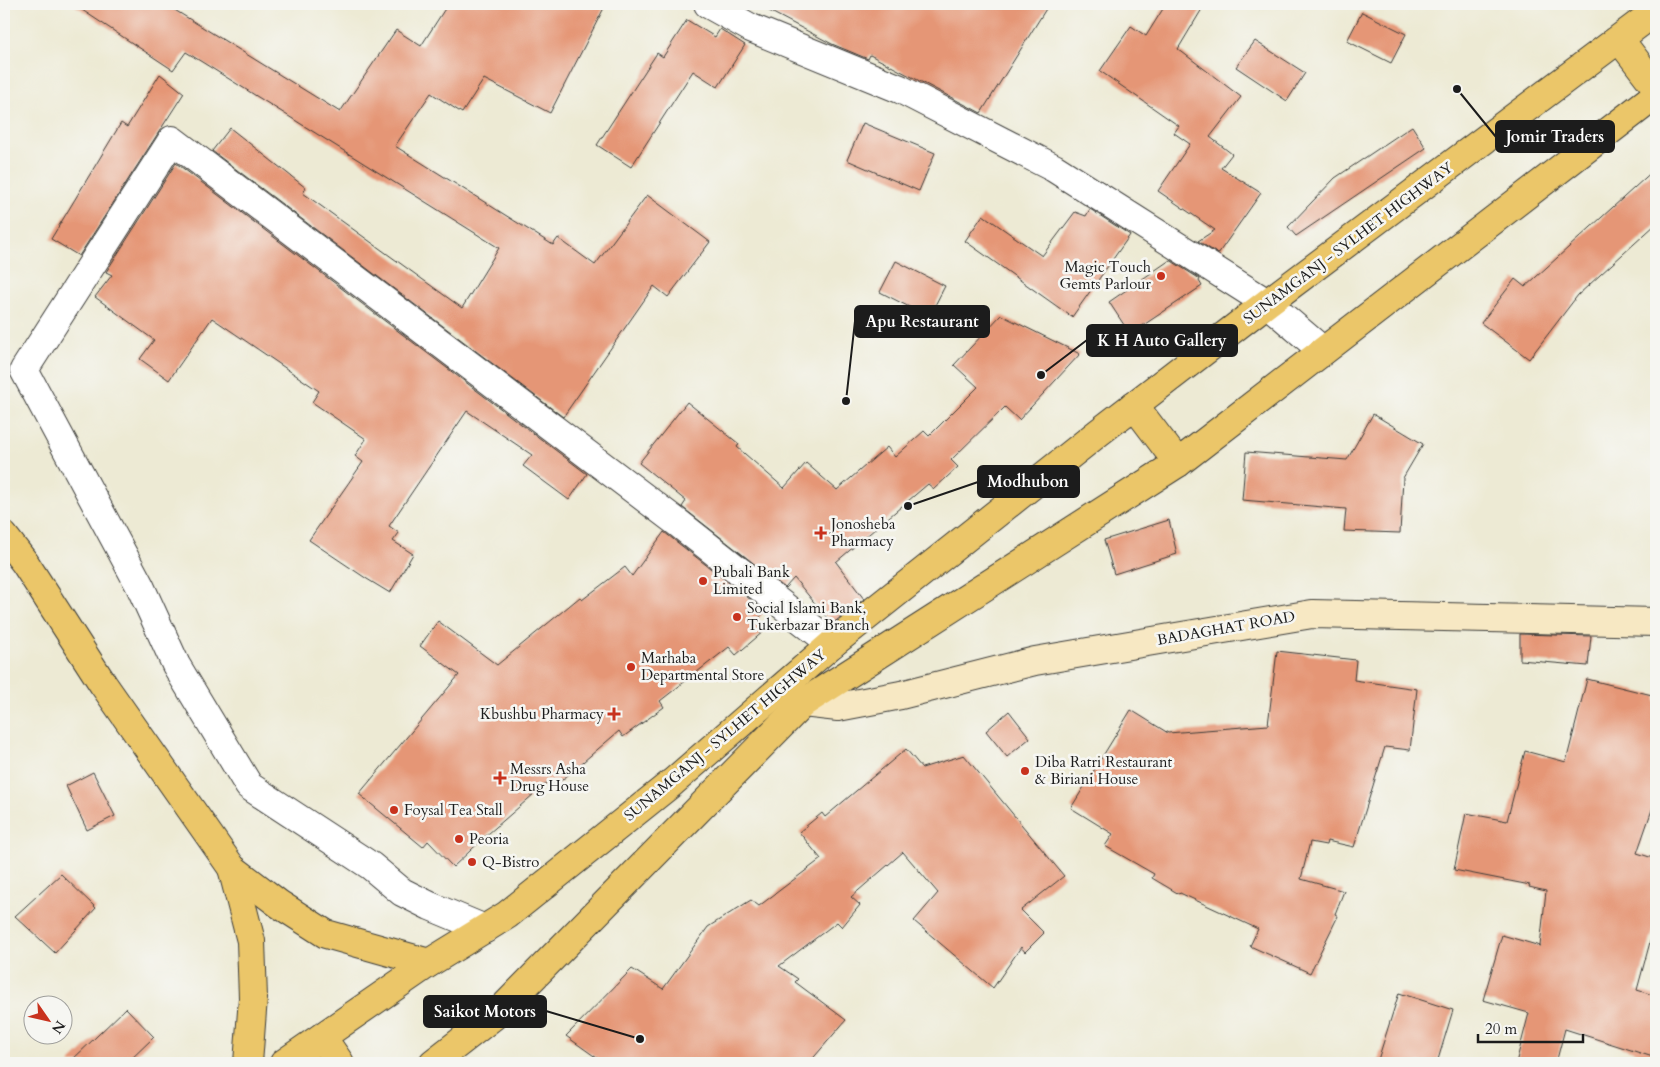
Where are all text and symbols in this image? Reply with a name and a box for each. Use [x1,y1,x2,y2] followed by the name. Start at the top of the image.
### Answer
[1496,121,1614,152] callout: Jomir Traders
[1504,126,1604,148] text: Jomir Traders
[1239,157,1458,329] street label: SUNAMGANJ - SYLHET HIGHWAY
[1059,257,1152,294] place label: Magic Touch Gemts Parlour
[1155,270,1167,282] marker: Magic Touch Gemts Parlour
[855,306,989,337] callout: Apu Restaurant
[865,311,979,333] text: Apu Restaurant
[1087,325,1237,356] callout: K H Auto Gallery
[1097,330,1227,352] text: K H Auto Gallery
[978,466,1079,497] callout: Modhubon
[987,471,1069,493] text: Modhubon
[829,514,896,551] place label: Jonosheba Pharmacy
[815,527,827,539] marker: Jonosheba Pharmacy
[713,562,790,599] place label: Pubali Bank Limited
[697,575,709,587] marker: Pubali Bank Limited
[747,598,870,635] place label: Social Islami Bank, Tukerbazar Branch
[1155,606,1297,650] street label: BADAGHAT ROAD
[731,611,743,623] marker: Social Islami Bank, Tukerbazar Branch
[620,644,831,825] street label: SUNAMGANJ - SYLHET HIGHWAY
[641,648,765,685] place label: Marhaba Departmental Store
[625,661,637,673] marker: Marhaba Departmental Store
[480,704,604,724] place label: Kbushbu Pharmacy
[608,708,620,720] marker: Kbushbu Pharmacy
[1035,752,1172,789] place label: Diba Ratri Restaurant & Biriani House
[510,759,589,796] place label: Messrs Asha Drug House
[1019,765,1031,777] marker: Diba Ratri Restaurant & Biriani House
[494,772,506,784] marker: Messrs Asha Drug House
[404,800,503,820] place label: Foysal Tea Stall
[388,804,400,816] marker: Foysal Tea Stall
[469,829,509,849] place label: Peoria
[453,833,465,845] marker: Peoria
[482,852,539,872] place label: Q-Bistro
[466,856,478,868] marker: Q-Bistro
[22,994,72,1044] north arrow
[424,996,546,1027] callout: Saikot Motors
[434,1001,536,1023] text: Saikot Motors
[1478,1012,1582,1044] scale bar
[47,1017,70,1037] text: N
[1485,1019,1517,1039] text: 20 m

